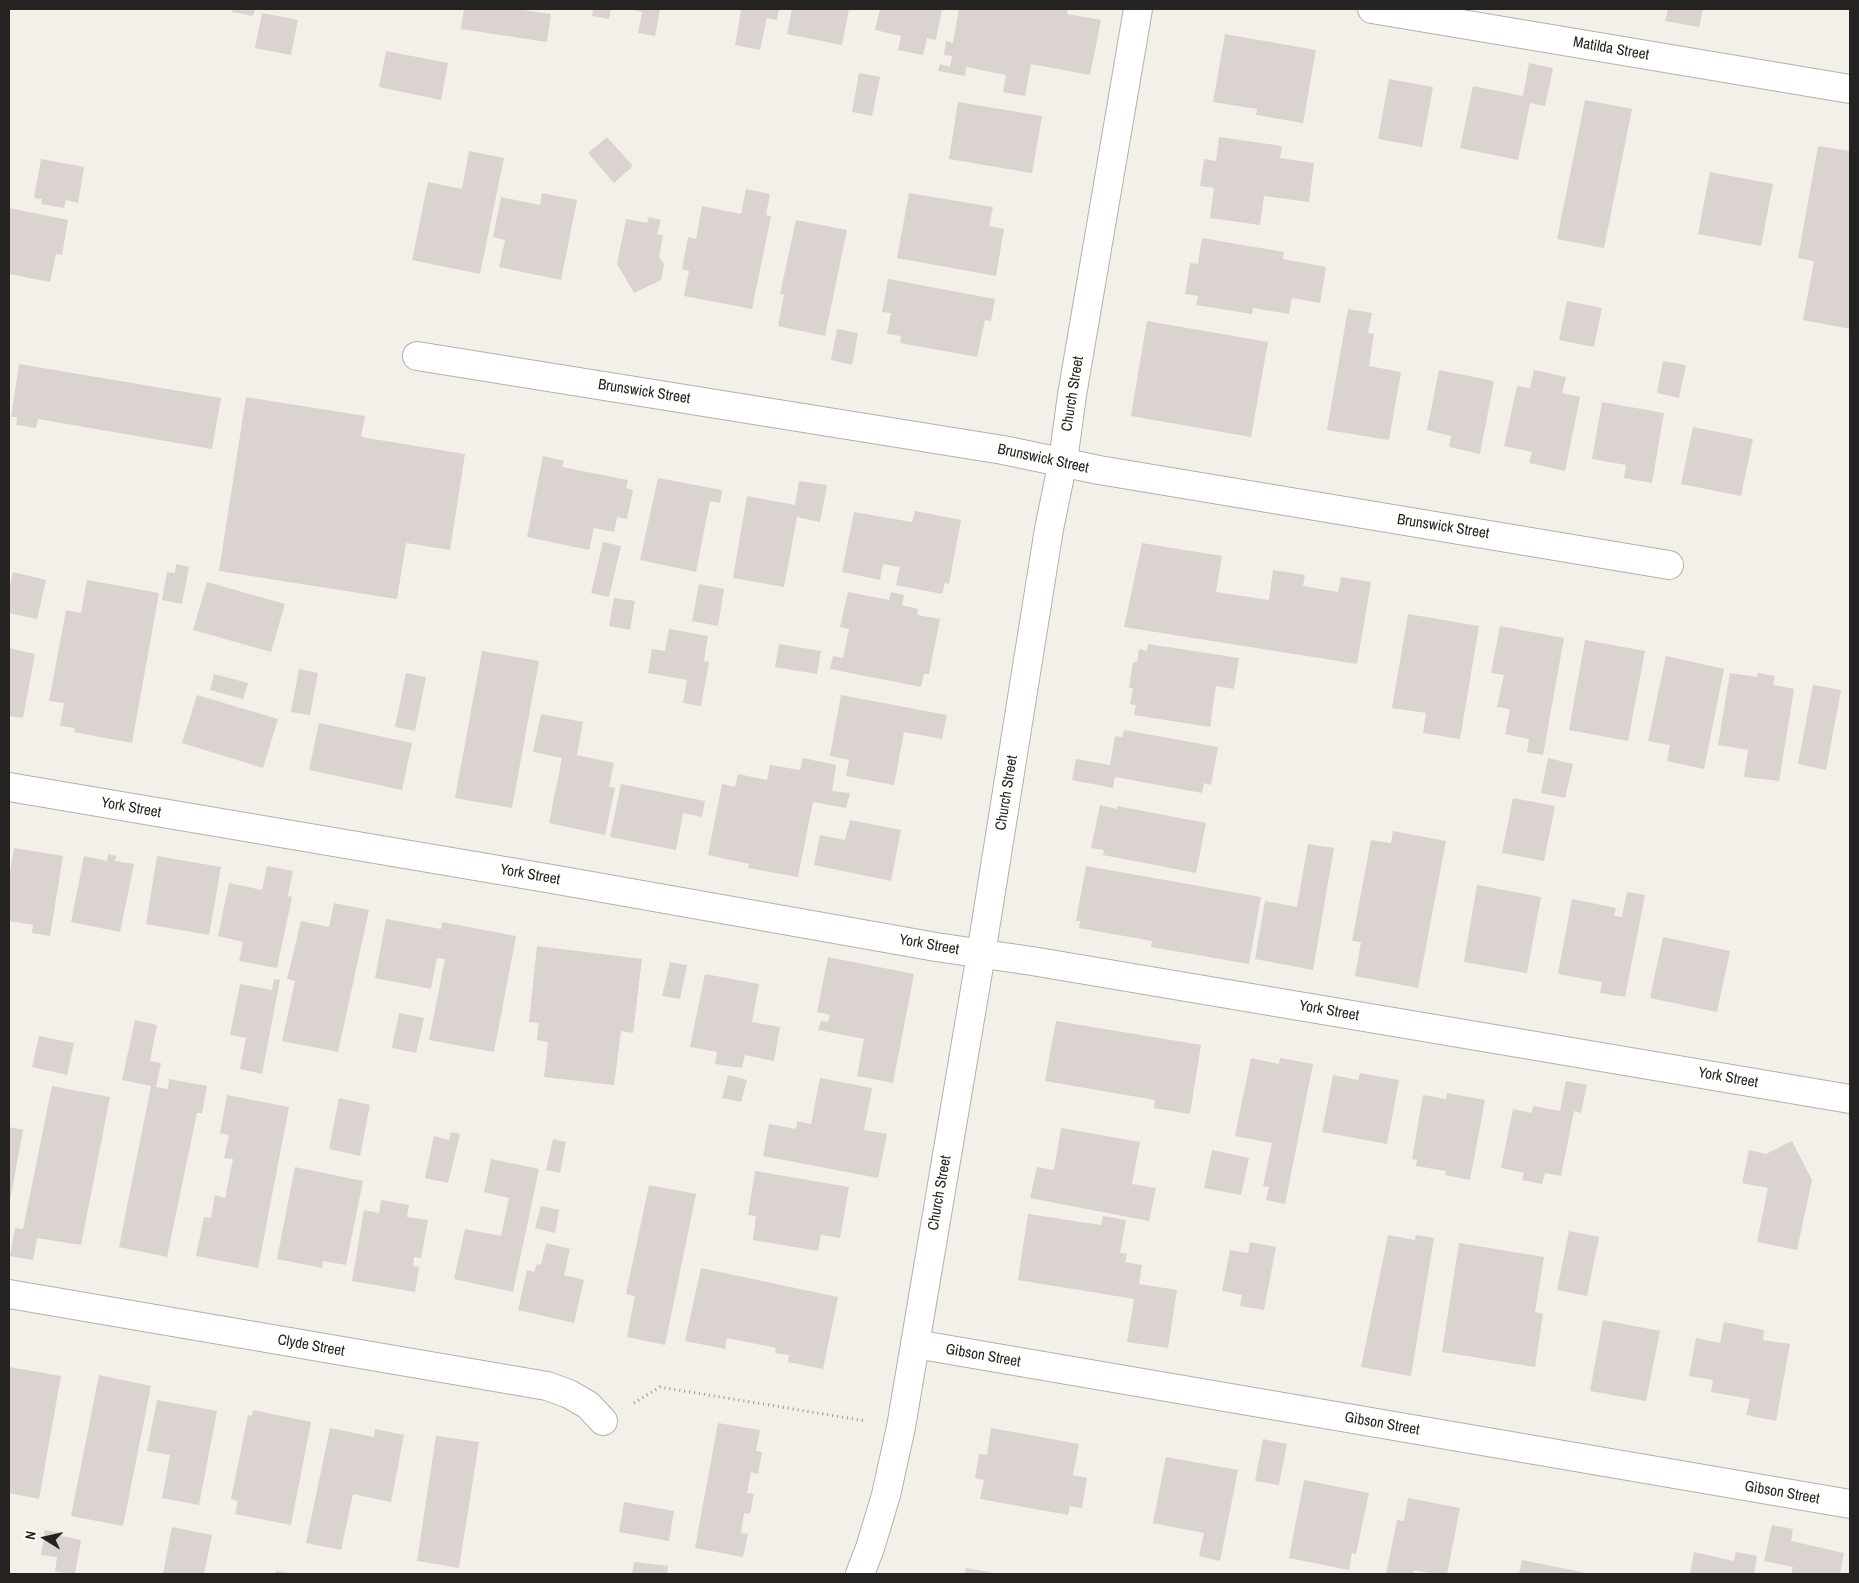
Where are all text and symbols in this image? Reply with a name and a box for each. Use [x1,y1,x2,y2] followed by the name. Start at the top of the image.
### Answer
[1572,33,1650,65] street label: Matilda Street
[1058,355,1088,433] street label: Church Street
[597,376,691,408] street label: Brunswick Street
[996,441,1090,477] street label: Brunswick Street
[1396,511,1490,543] street label: Brunswick Street
[992,754,1022,832] street label: Church Street
[100,794,162,822] street label: York Street
[499,861,561,889] street label: York Street
[898,931,960,959] street label: York Street
[1298,997,1360,1025] street label: York Street
[1697,1064,1759,1092] street label: York Street
[925,1154,955,1232] street label: Church Street
[276,1331,346,1361] street label: Clyde Street
[944,1341,1022,1371] street label: Gibson Street
[1343,1409,1421,1439] street label: Gibson Street
[1743,1478,1821,1508] street label: Gibson Street
[20,1513,70,1563] north arrow
[21,1530,40,1541] text: N

